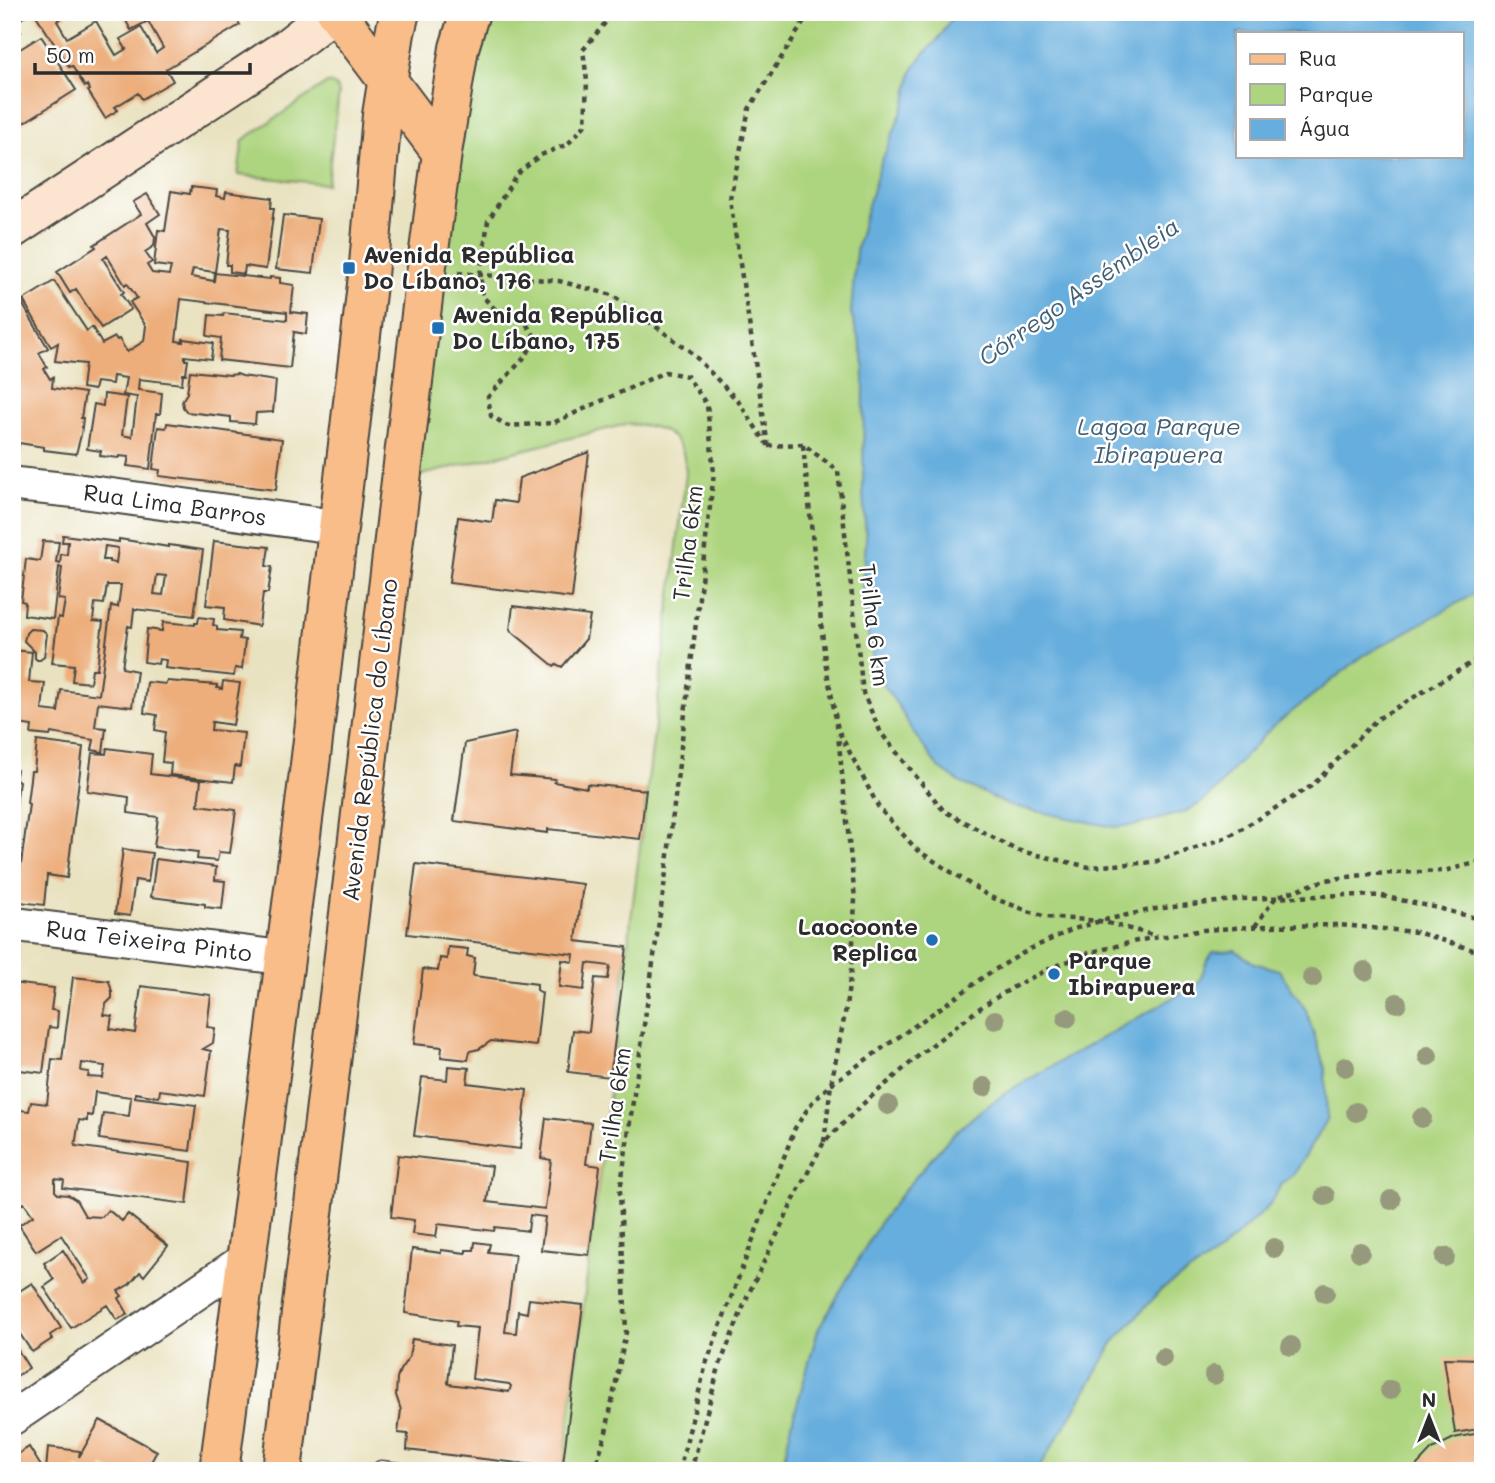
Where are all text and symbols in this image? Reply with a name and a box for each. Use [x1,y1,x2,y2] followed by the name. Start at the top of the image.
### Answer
[35,32,250,76] scale bar
[1236,32,1464,158] legend
[46,41,95,68] text: 50 m
[1299,44,1337,71] text: Rua
[1299,80,1373,107] text: Parque
[1299,114,1350,141] text: Água
[972,210,1185,372] water label: Córrego Assémbleia
[363,239,575,295] place label: Avenida República Do Líbano, 176
[341,260,357,276] marker: Avenida República Do Líbano, 176
[452,299,664,355] place label: Avenida República Do Líbano, 175
[430,320,446,336] marker: Avenida República Do Líbano, 175
[1077,410,1241,469] water label: Lagoa Parque Ibirapuera
[82,476,269,532] street label: Rua Lima Barros
[665,483,709,602] street label: Trilha 6km
[853,562,897,688] street label: Trilha 6 km
[334,577,404,903] street label: Avenida República do Líbano
[798,911,918,967] place label: Laocoonte Replica
[45,913,254,968] street label: Rua Teixeira Pinto
[924,932,940,948] marker: Laocoonte Replica
[1068,945,1196,1001] place label: Parque Ibirapuera
[1046,966,1062,982] marker: Parque Ibirapuera
[591,1045,637,1165] street label: Trilha 6km
[1394,1382,1464,1452] north arrow
[1422,1387,1436,1412] text: N

